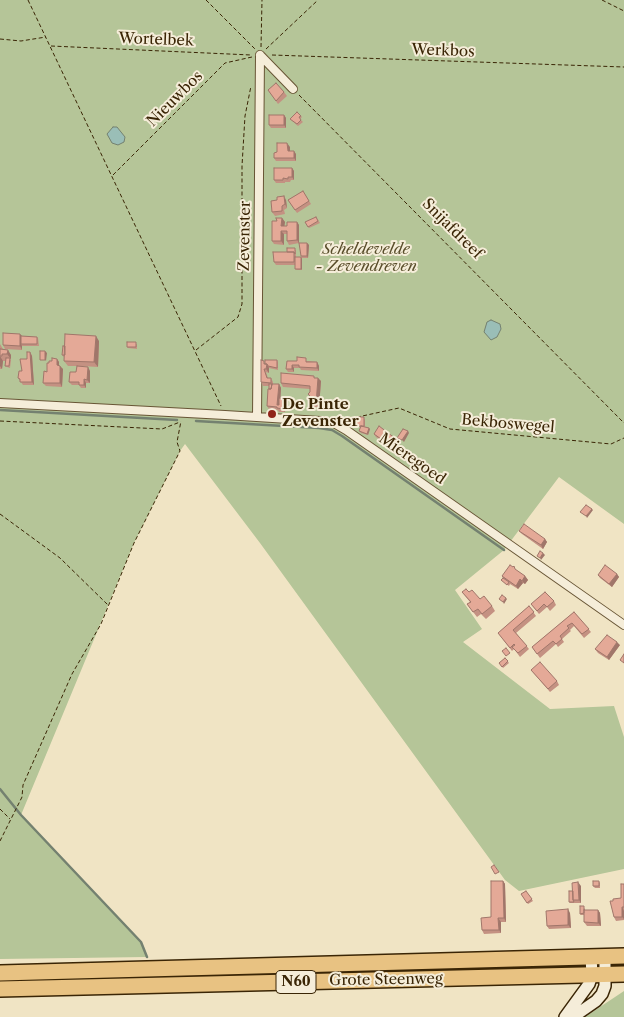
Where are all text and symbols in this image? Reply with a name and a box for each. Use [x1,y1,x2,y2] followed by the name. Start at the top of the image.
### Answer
[118,30,194,50] street label: Wortelbek
[411,41,475,61] street label: Werkbos
[143,67,207,131] street label: Nieuwbos
[418,195,486,263] street label: Snijafdreef
[235,201,255,271] street label: Zevenster
[315,241,417,276] park label: Scheldevelde - Zevendreven
[282,396,359,431] place label: De Pinte Zevenster
[266,408,278,420] marker: De Pinte Zevenster
[461,411,555,437] street label: Bekboswegel
[375,429,449,489] street label: Mieregoed
[276,970,316,994] road number: N60
[329,970,443,990] street label: Grote Steenweg

